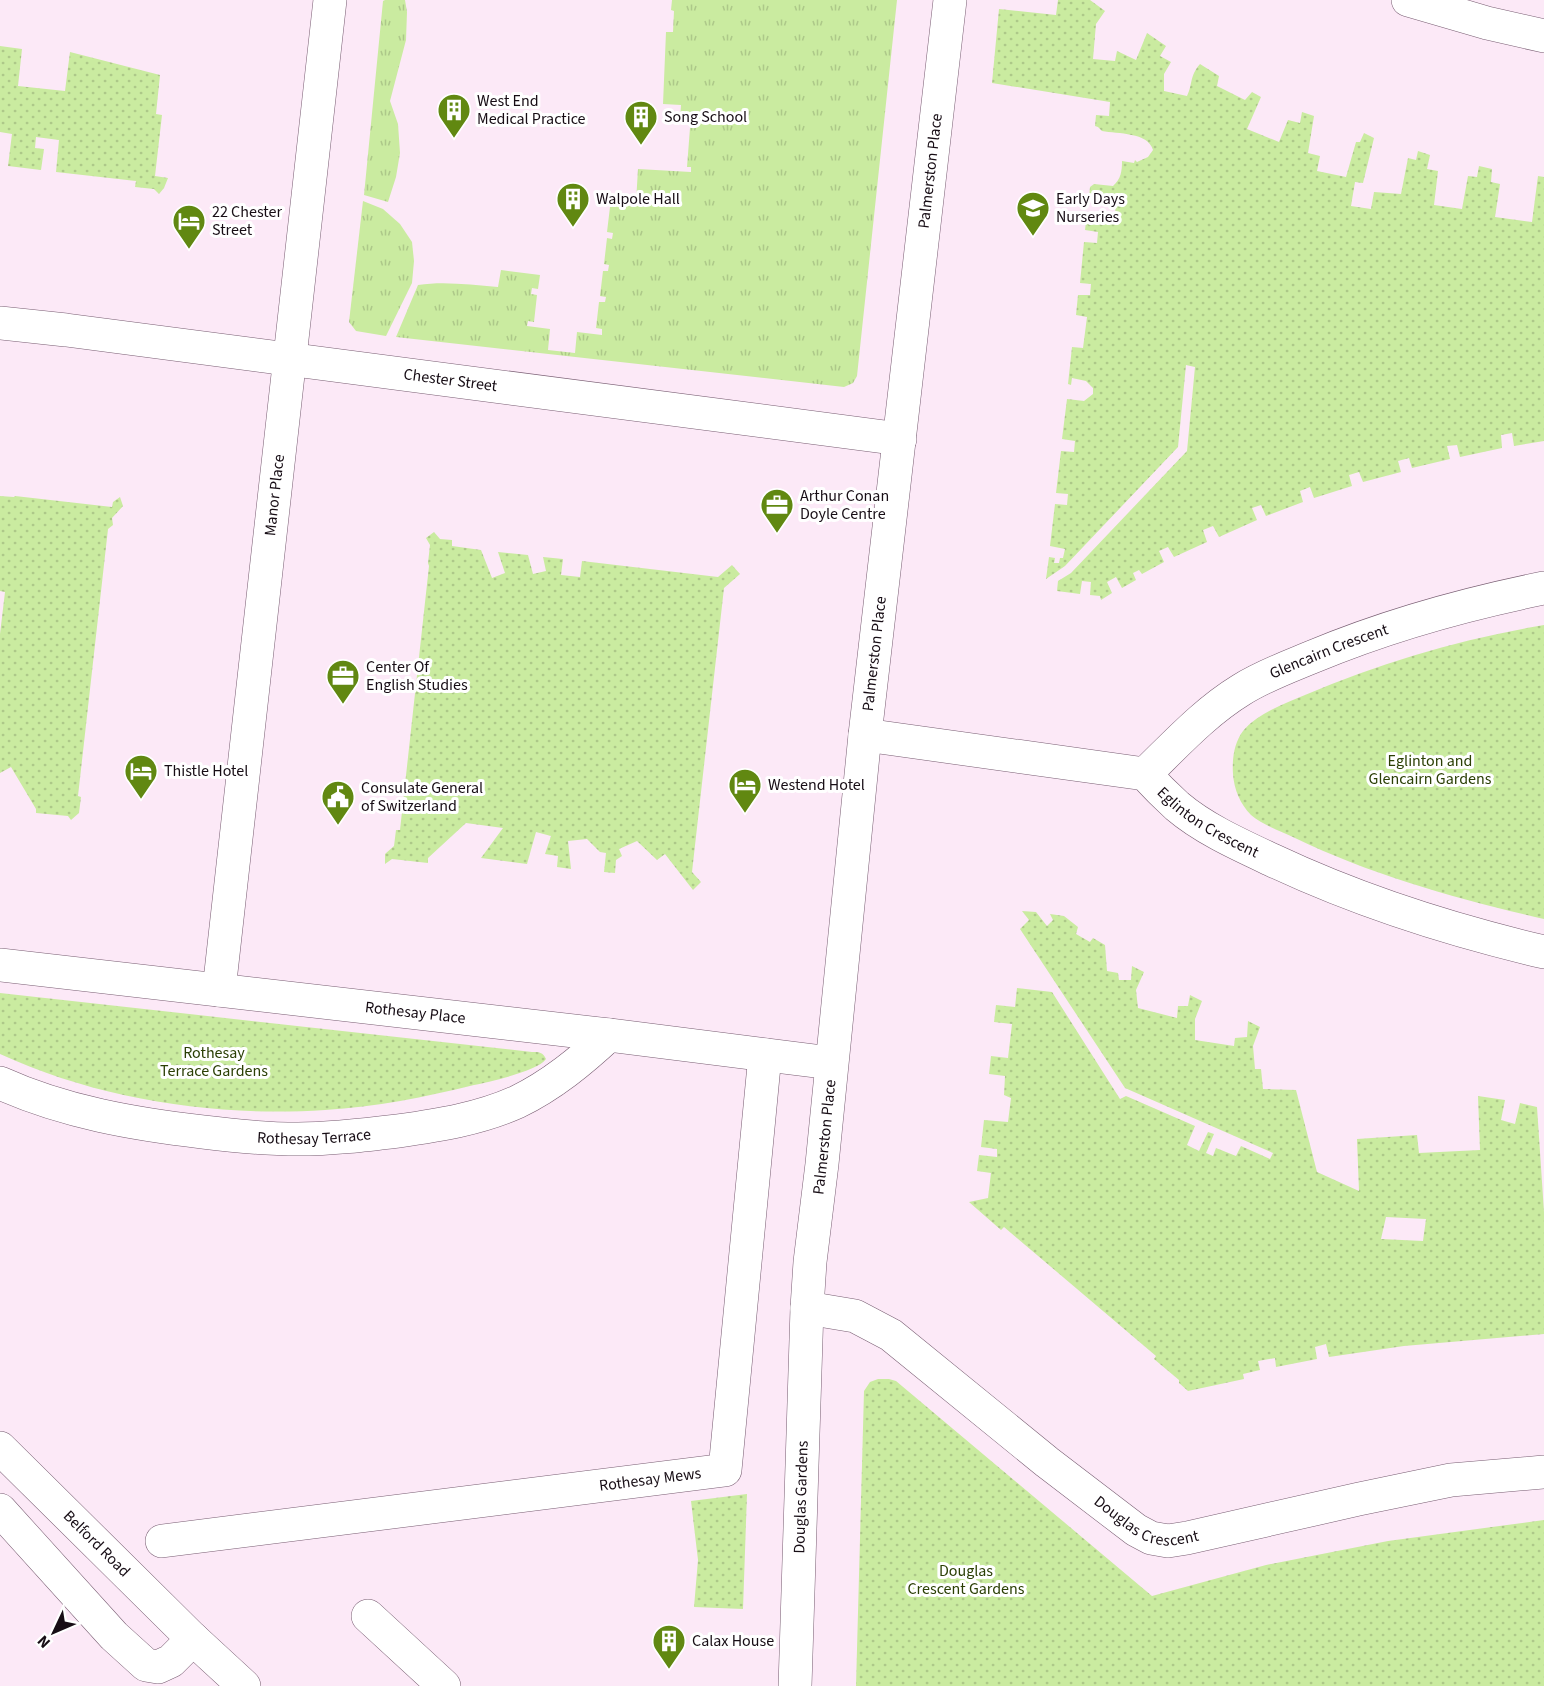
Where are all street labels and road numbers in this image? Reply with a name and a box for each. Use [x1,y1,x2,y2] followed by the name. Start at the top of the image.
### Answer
[913,112,948,230] street label: Palmerston Place
[402,363,499,397] street label: Chester Street
[259,453,290,537] street label: Manor Place
[857,595,892,712] street label: Palmerston Place
[1266,618,1392,684] street label: Glencairn Crescent
[1152,782,1263,864] street label: Eglinton Crescent
[364,996,467,1029] street label: Rothesay Place
[807,1078,841,1196] street label: Palmerston Place
[256,1123,372,1150] street label: Rothesay Terrace
[788,1440,814,1554] street label: Douglas Gardens
[598,1462,703,1497] street label: Rothesay Mews
[1089,1491,1202,1552] street label: Douglas Crescent
[58,1505,135,1582] street label: Belford Road

